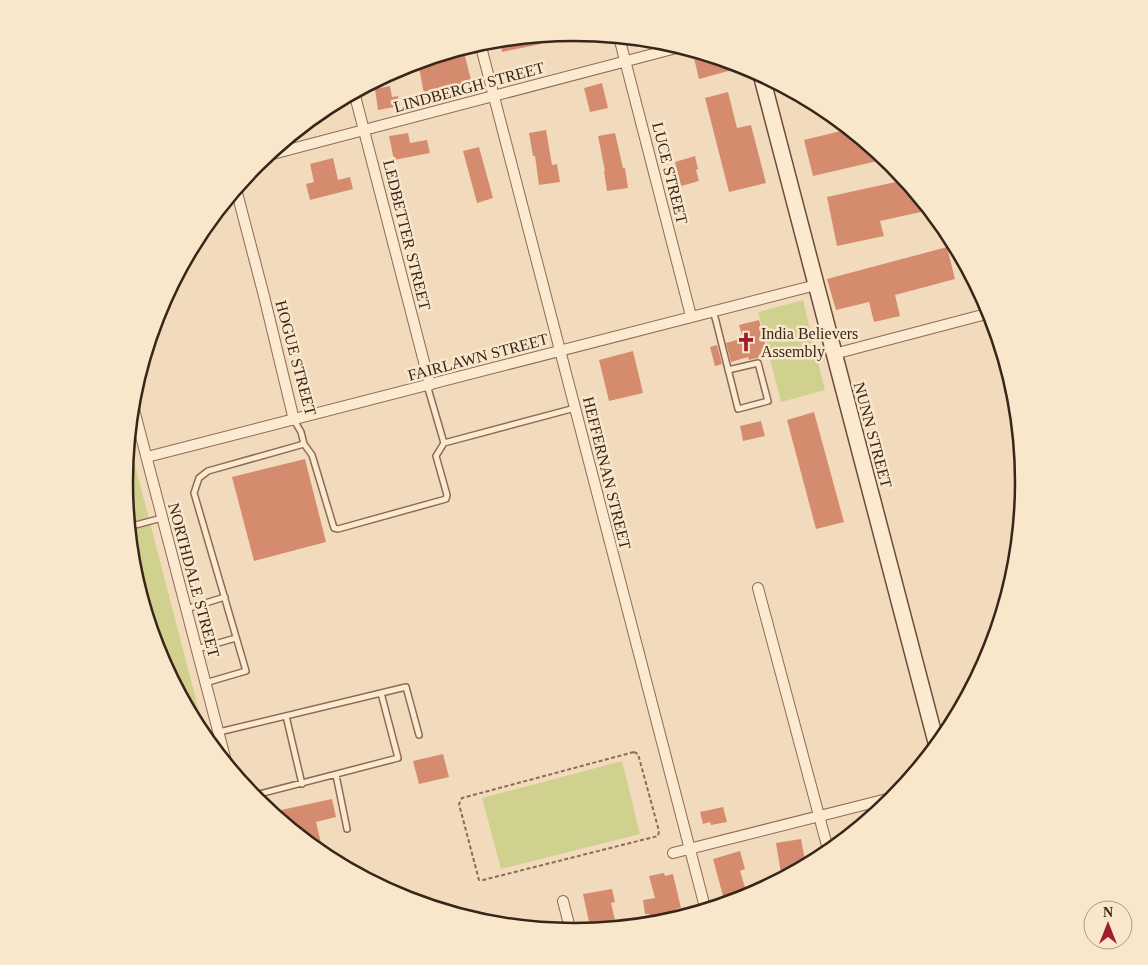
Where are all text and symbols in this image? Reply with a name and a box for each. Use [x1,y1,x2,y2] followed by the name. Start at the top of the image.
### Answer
[392,59,546,115] street label: LINDBERGH STREET
[649,120,691,226] street label: LUCE STREET
[380,158,434,312] street label: LEDBETTER STREET
[272,298,320,418] street label: HOGUE STREET
[761,325,858,361] place label: India Believers Assembly
[406,330,550,384] street label: FAIRLAWN STREET
[735,331,757,353] church icon: India Believers Assembly
[851,380,895,490] street label: NUNN STREET
[580,395,634,551] street label: HEFFERNAN STREET
[165,501,223,659] street label: NORTHDALE STREET
[1083,900,1133,950] north arrow
[1103,905,1113,920] text: N

